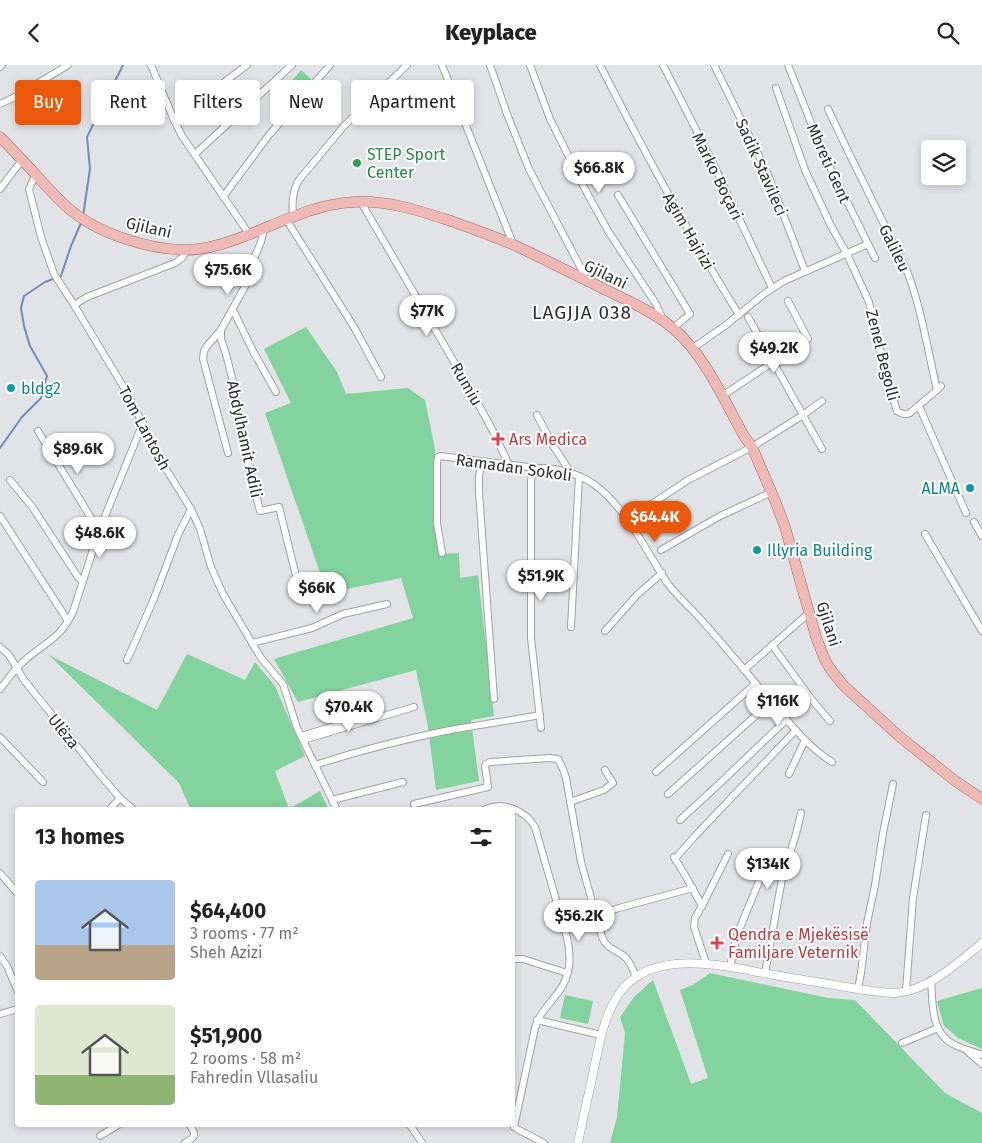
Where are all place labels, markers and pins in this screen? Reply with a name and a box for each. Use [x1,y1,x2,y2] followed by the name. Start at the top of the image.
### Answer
[367,145,445,182] place label: STEP Sport Center
[558,151,640,194] pin: $66.8K
[351,157,363,169] marker: STEP Sport Center
[187,253,269,296] pin: $75.6K
[397,295,457,337] pin: $77K
[733,331,815,374] pin: $49.2K
[21,379,61,398] place label: bldg2
[5,382,17,394] marker: bldg2
[509,430,587,449] place label: Ars Medica
[491,432,505,446] marker: Ars Medica
[37,433,119,475] pin: $89.6K
[921,479,961,498] place label: ALMA
[964,482,976,494] marker: ALMA
[614,501,696,543] pin: $64.4K
[59,517,141,559] pin: $48.6K
[767,541,873,560] place label: Illyria Building
[751,544,763,556] marker: Illyria Building
[500,559,582,602] pin: $51.9K
[287,571,347,614] pin: $66K
[743,685,813,727] pin: $116K
[308,691,390,733] pin: $70.4K
[733,847,803,890] pin: $134K
[538,899,620,942] pin: $56.2K
[728,925,869,962] place label: Qendra e Mjekësisë Familjare Veternik
[710,936,724,950] marker: Qendra e Mjekësisë Familjare Veternik

